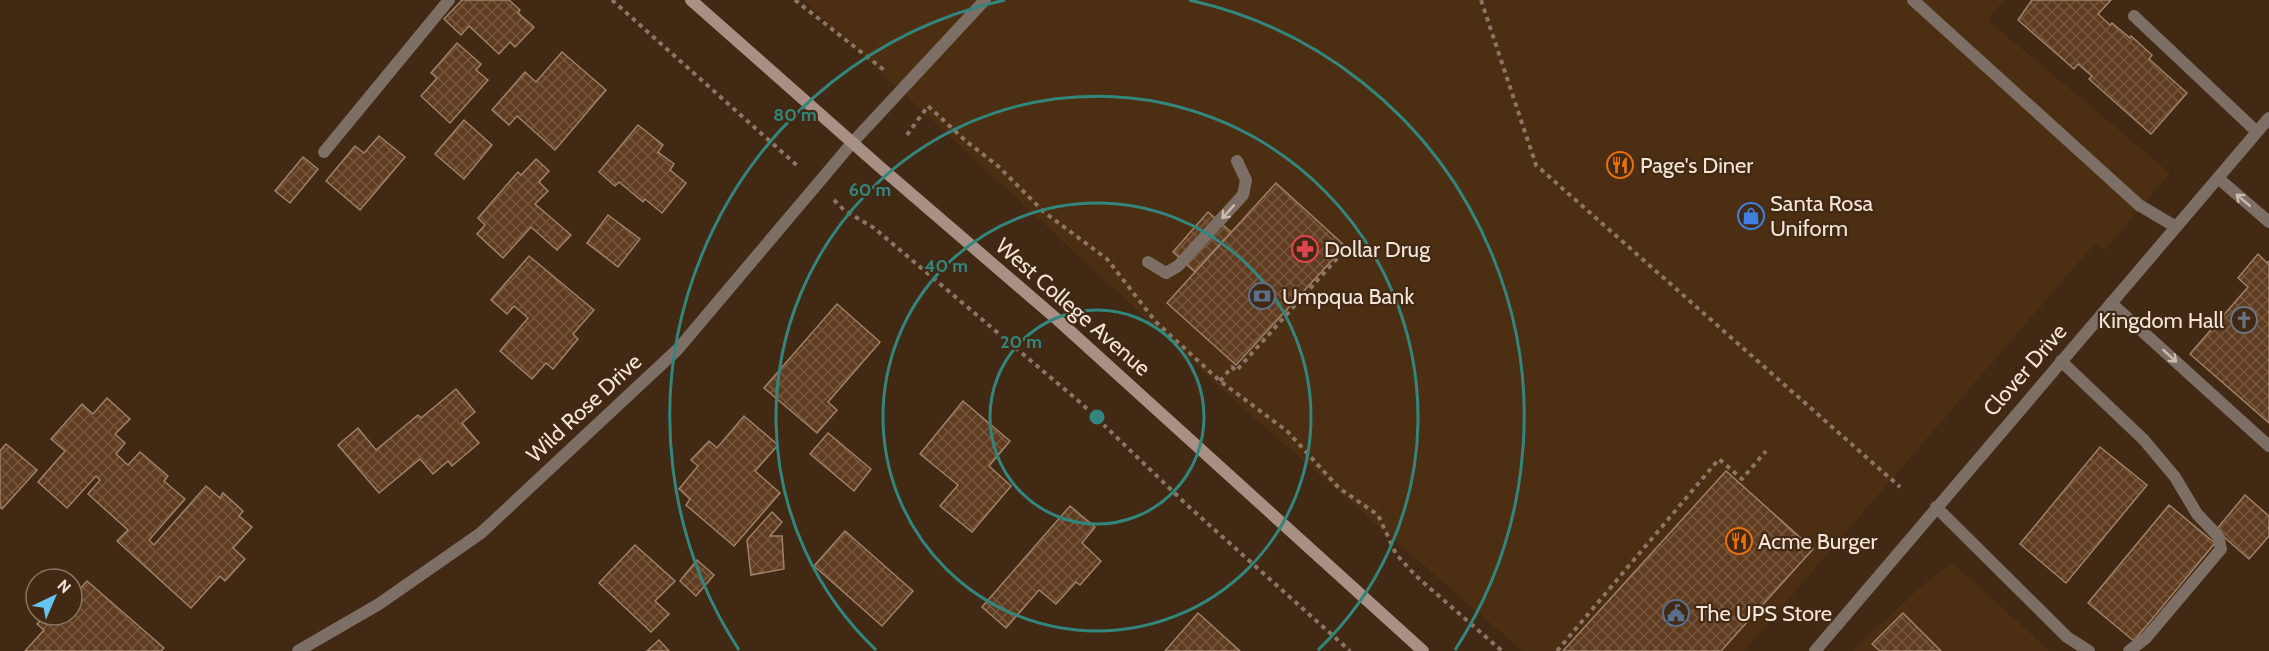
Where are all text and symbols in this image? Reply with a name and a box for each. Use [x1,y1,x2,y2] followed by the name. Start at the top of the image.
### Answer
[773,104,817,126] text: 80 m
[1605,150,1635,180] restaurant icon: Page's Diner
[1640,152,1753,179] place label: Page's Diner
[849,179,891,201] text: 60 m
[1770,190,1874,242] place label: Santa Rosa Uniform
[2236,193,2251,207] one-way arrow
[1736,201,1766,231] shop icon: Santa Rosa Uniform
[1221,204,1235,219] one-way arrow
[990,232,1156,382] street label: West College Avenue
[1290,234,1320,264] pharmacy icon: Dollar Drug
[1324,236,1431,263] place label: Dollar Drug
[924,255,968,277] text: 40 m
[1247,281,1277,311] bank icon: Umpqua Bank
[1282,283,1414,310] place label: Umpqua Bank
[2229,305,2259,335] church icon: Kingdom Hall
[2098,307,2225,334] place label: Kingdom Hall
[1978,318,2072,422] street label: Clover Drive
[1000,331,1042,353] text: 20 m
[521,348,647,468] street label: Wild Rose Drive
[2162,349,2177,363] one-way arrow
[1087,407,1107,427] centre of rings
[1724,526,1754,556] restaurant icon: Acme Burger
[1758,528,1877,555] place label: Acme Burger
[24,567,84,627] north arrow
[53,576,75,597] text: N
[1661,598,1691,628] public building icon: The UPS Store
[1696,600,1832,627] place label: The UPS Store

